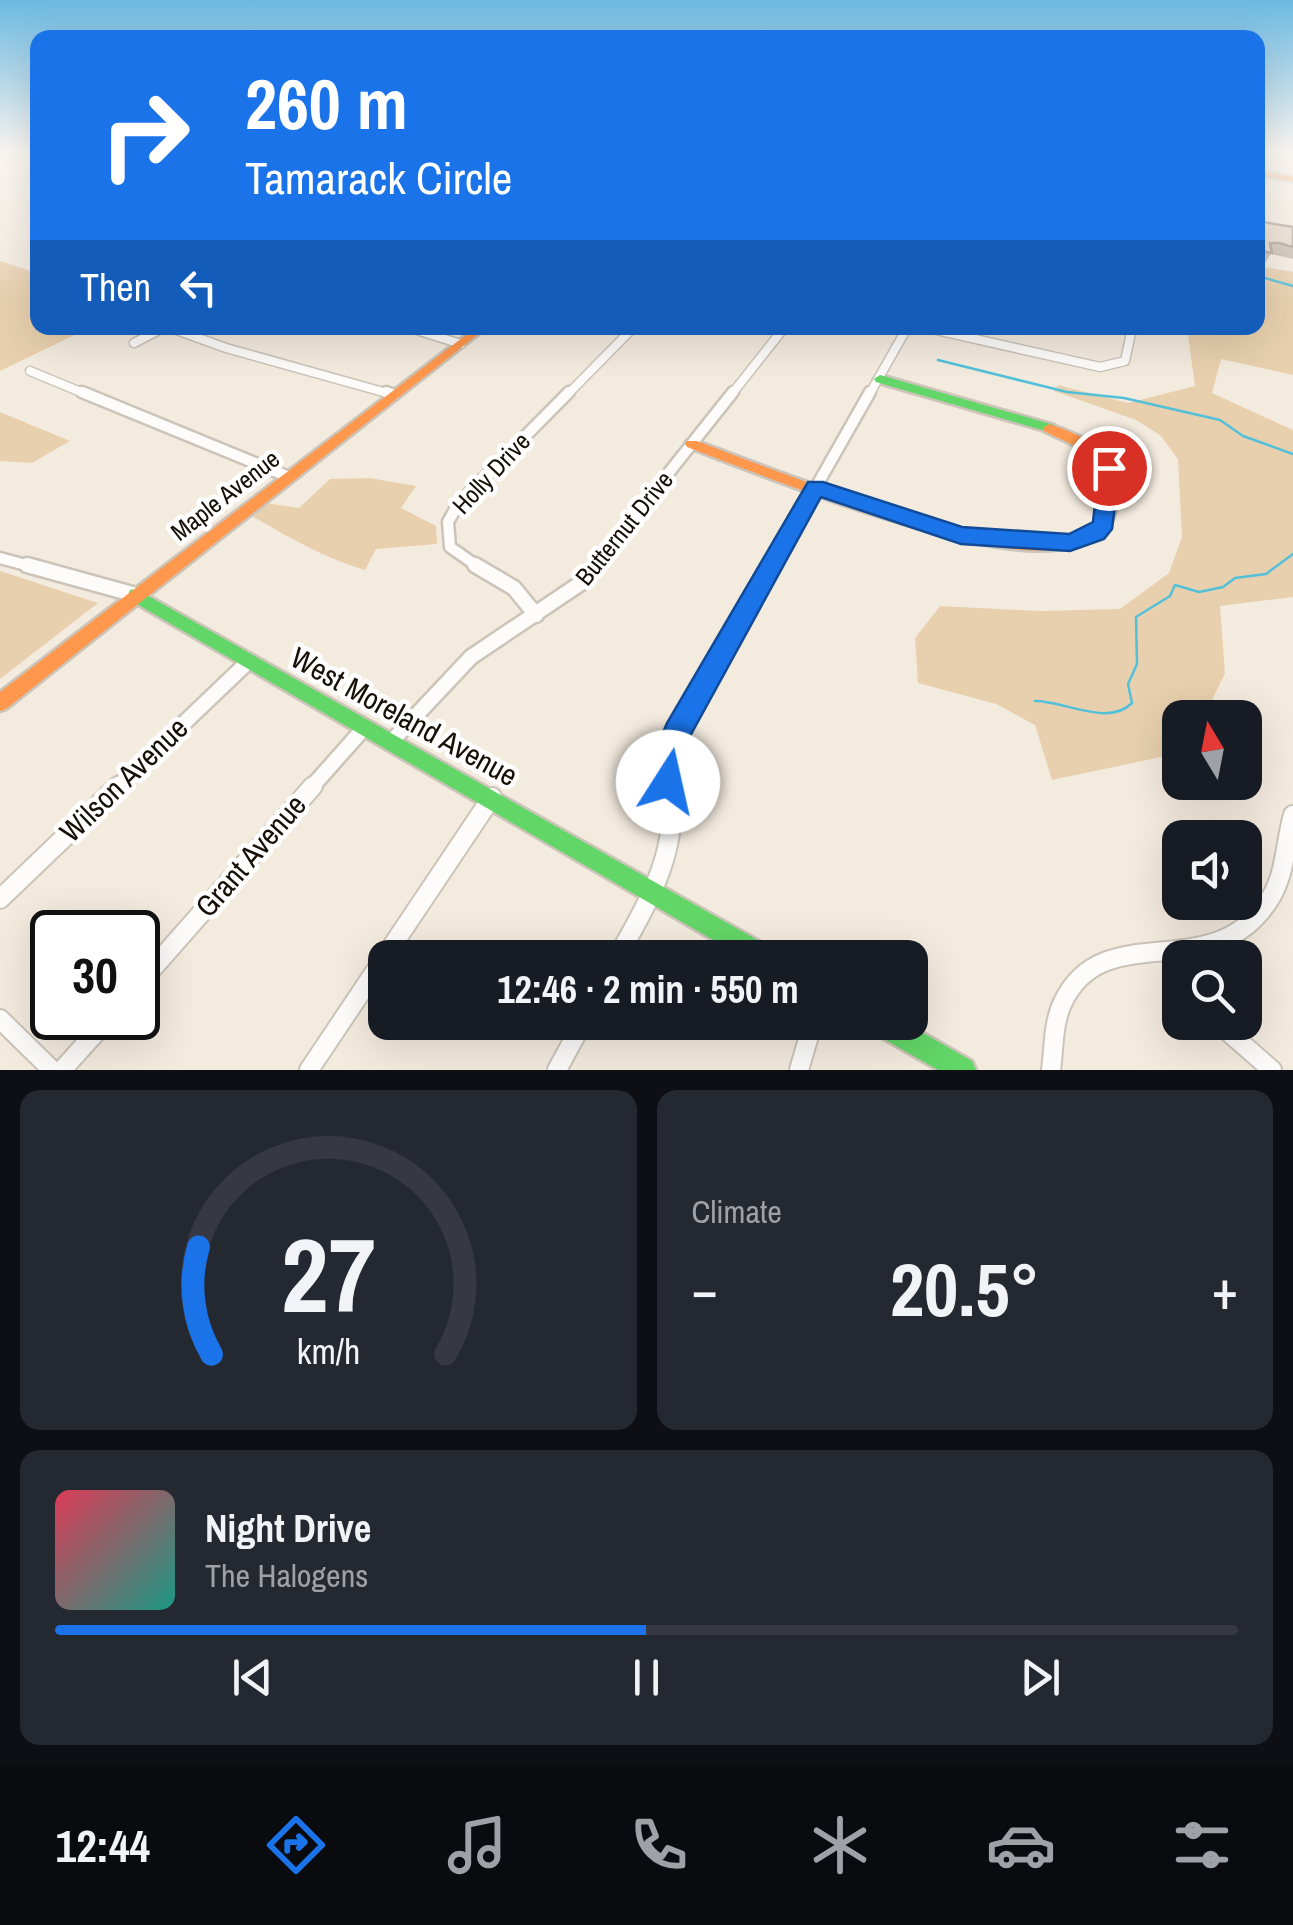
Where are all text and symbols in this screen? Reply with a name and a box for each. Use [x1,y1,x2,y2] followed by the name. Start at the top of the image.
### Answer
[245,57,408,151] text: 260 m
[80,70,210,200] icon: right
[245,147,512,208] text: Tamarack Circle
[171,260,226,315] icon: left
[80,262,151,313] text: Then
[444,425,538,521] street label: Holly Drive
[1067,426,1152,511] pin
[1082,441,1137,496] icon: arrive
[163,442,287,548] street label: Maple Avenue
[567,464,681,592] street label: Butternut Drive
[284,637,525,795] street label: West Moreland Avenue
[1162,700,1262,800] north arrow
[1162,700,1262,1040] map controls
[51,708,196,851] street label: Wilson Avenue
[616,730,720,834] position arrow
[186,786,315,925] street label: Grant Avenue
[1162,820,1262,920] button: sound
[30,910,160,1040] speed limit sign: 30
[1162,940,1262,1040] button: search
[497,964,799,1015] text: 12:46 · 2 min · 550 m
[692,1190,782,1233] text: Climate
[281,1204,376,1344] text: 27
[890,1238,1040,1339] text: 20.5°
[692,1252,718,1326] text: −
[1212,1252,1238,1326] text: +
[296,1327,360,1375] text: km/h
[205,1503,371,1554] text: Night Drive
[205,1554,368,1597] text: The Halogens
[225,1650,280,1705] icon: previous
[619,1650,674,1705] icon: pause
[1013,1650,1068,1705] icon: next
[261,1810,331,1880] icon: directions
[442,1810,512,1880] icon: music
[624,1810,694,1880] icon: phone
[805,1810,875,1880] icon: climate
[986,1810,1056,1880] icon: car
[1167,1810,1237,1880] icon: filters
[56,1815,150,1876] text: 12:44

